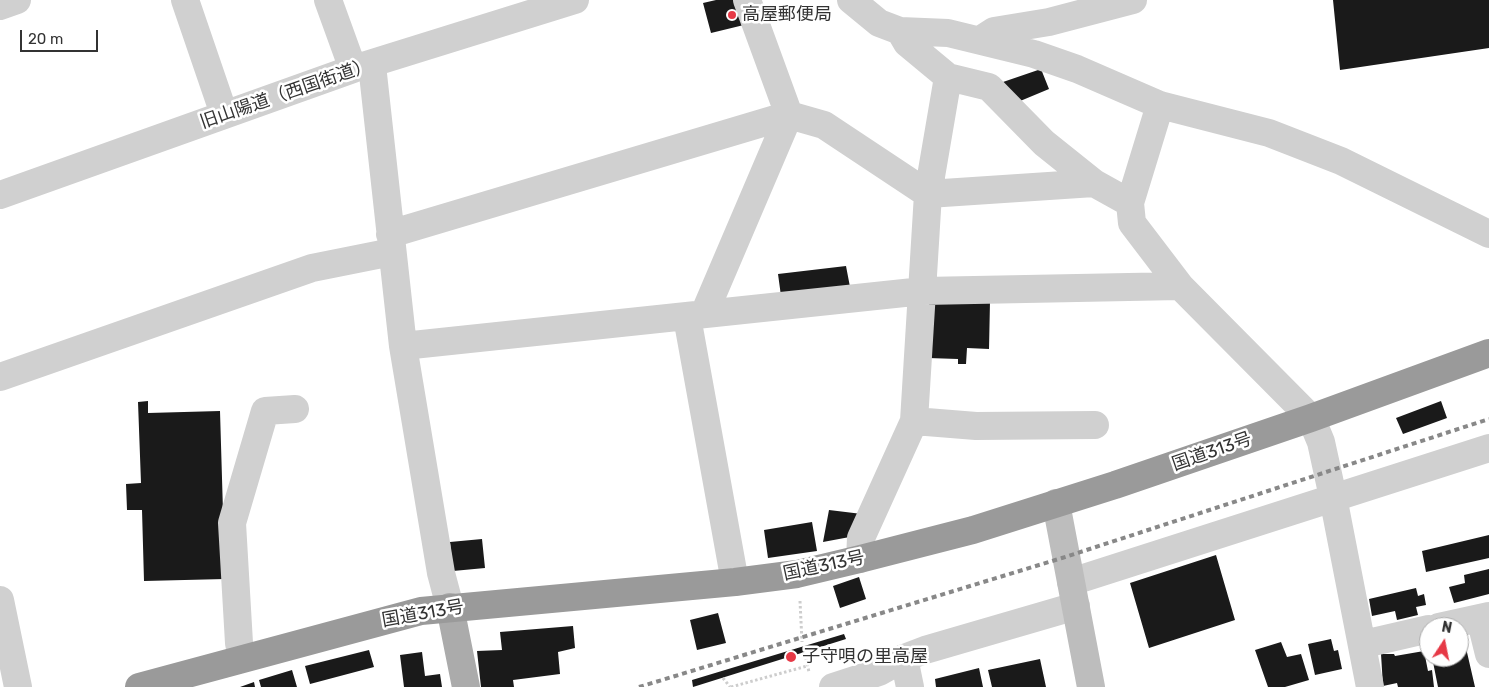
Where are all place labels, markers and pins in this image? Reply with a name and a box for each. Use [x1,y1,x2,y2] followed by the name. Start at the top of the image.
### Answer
[742,4,832,26] place label: 高屋郵便局
[726,9,738,21] marker: 高屋郵便局
[802,646,928,668] place label: 子守唄の里高屋
[784,650,798,664] marker: 子守唄の里高屋

